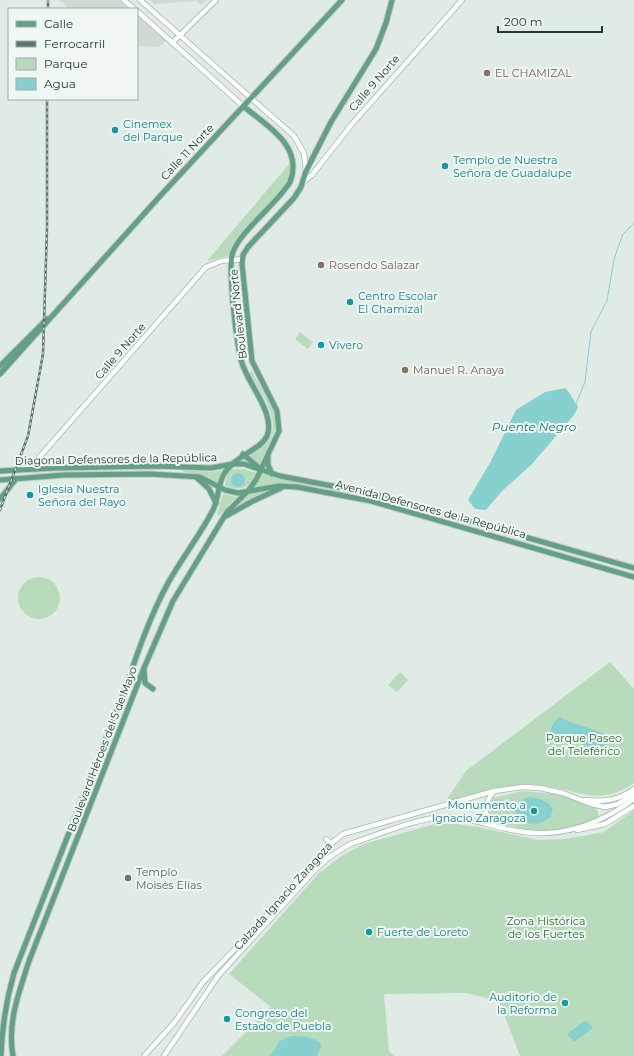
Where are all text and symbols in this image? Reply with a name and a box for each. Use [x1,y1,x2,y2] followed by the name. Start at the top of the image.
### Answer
[8,8,138,100] legend
[498,8,602,34] scale bar
[504,14,543,29] text: 200 m
[44,16,73,31] text: Calle
[44,36,105,51] text: Ferrocarril
[346,52,403,114] street label: Calle 9 Norte
[44,56,88,71] text: Parque
[495,66,572,80] place label: EL CHAMIZAL
[482,68,492,78] marker: EL CHAMIZAL
[44,76,76,91] text: Agua
[123,117,183,144] place label: Cinemex del Parque
[157,121,217,183] street label: Calle 11 Norte
[110,125,120,135] marker: Cinemex del Parque
[453,153,572,180] place label: Templo de Nuestra Señora de Guadalupe
[440,161,450,171] marker: Templo de Nuestra Señora de Guadalupe
[329,258,420,272] place label: Rosendo Salazar
[316,260,326,270] marker: Rosendo Salazar
[226,268,250,360] street label: Boulevard Norte
[358,289,438,316] place label: Centro Escolar El Chamizal
[345,297,355,307] marker: Centro Escolar El Chamizal
[92,320,149,382] street label: Calle 9 Norte
[329,338,363,352] place label: Vivero
[316,340,326,350] marker: Vivero
[413,363,504,377] place label: Manuel R. Anaya
[400,365,410,375] marker: Manuel R. Anaya
[492,419,577,434] water label: Puente Negro
[15,450,217,468] street label: Diagonal Defensores de la República
[334,477,528,541] street label: Avenida Defensores de la República
[38,482,126,509] place label: Iglesia Nuestra Señora del Rayo
[25,490,35,500] marker: Iglesia Nuestra Señora del Rayo
[64,664,140,834] street label: Boulevard Héroes del 5 de Mayo
[546,731,622,758] park label: Parque Paseo del Teleférico
[432,798,526,825] place label: Monumento a Ignacio Zaragoza
[529,806,539,816] marker: Monumento a Ignacio Zaragoza
[231,839,335,953] street label: Calzada Ignacio Zaragoza
[136,865,202,892] place label: Templo Moisés Elías
[123,873,133,883] marker: Templo Moisés Elías
[506,914,586,941] park label: Zona Histórica de los Fuertes
[377,925,469,939] place label: Fuerte de Loreto
[364,927,374,937] marker: Fuerte de Loreto
[489,990,557,1017] place label: Auditorio de la Reforma
[560,998,570,1008] marker: Auditorio de la Reforma
[235,1006,331,1033] place label: Congreso del Estado de Puebla
[222,1014,232,1024] marker: Congreso del Estado de Puebla

